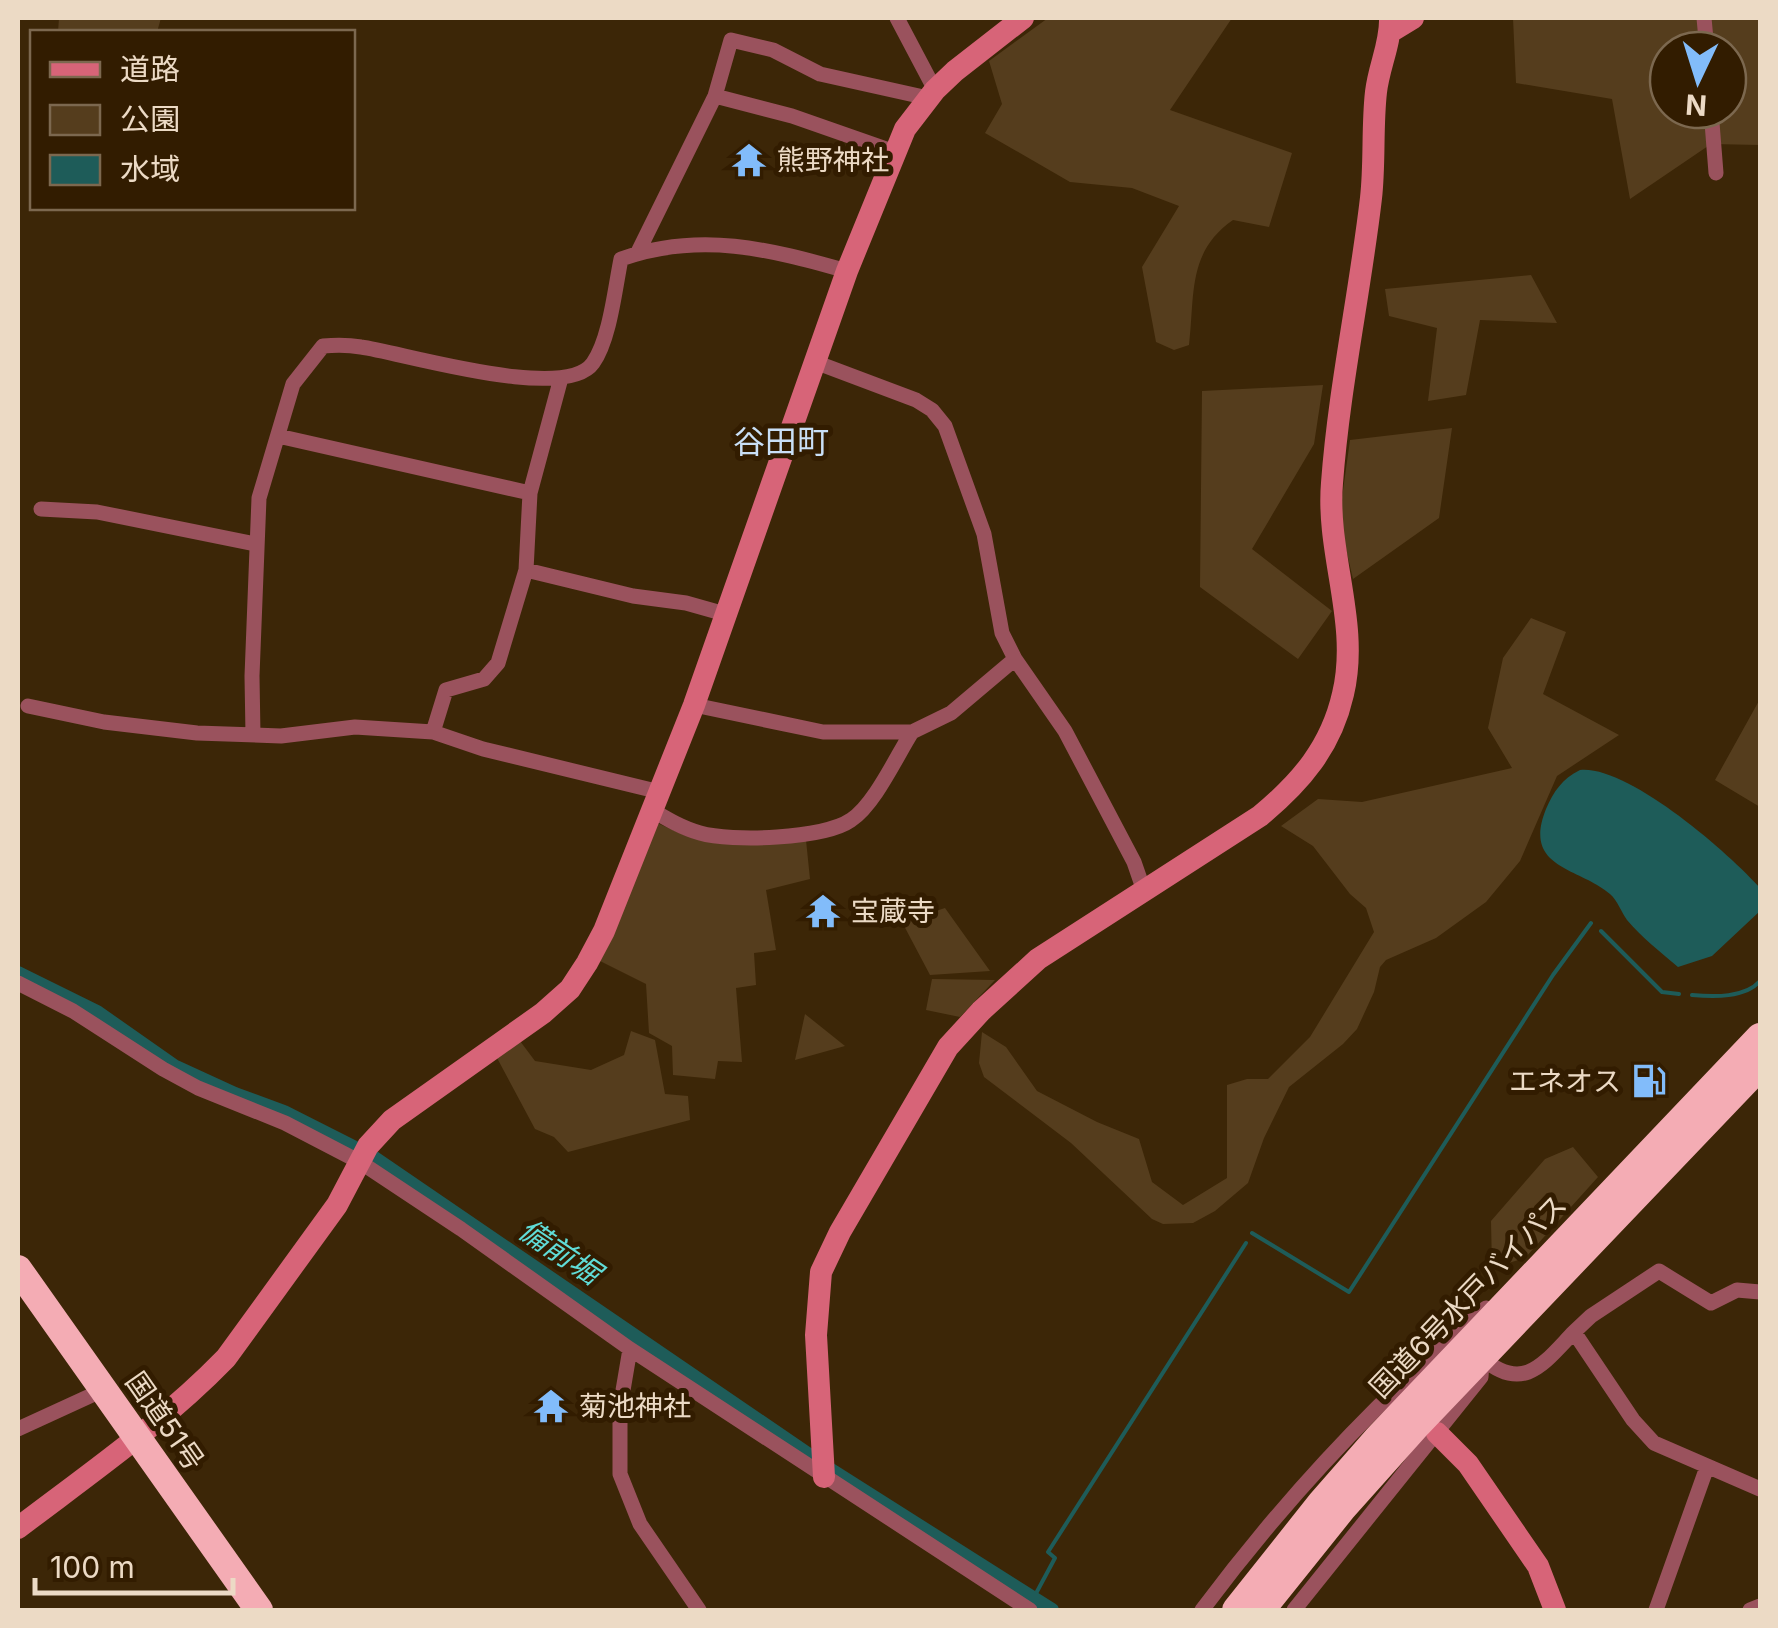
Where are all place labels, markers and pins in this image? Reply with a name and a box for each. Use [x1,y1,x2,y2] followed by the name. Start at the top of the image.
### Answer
[730,141,768,179] temple icon: 熊野神社
[777,143,889,177] place label: 熊野神社
[804,892,842,930] temple icon: 宝蔵寺
[851,894,935,928] place label: 宝蔵寺
[1630,1062,1668,1100] fuel station icon: エネオス
[1509,1064,1621,1098] place label: エネオス
[532,1387,570,1425] temple icon: 菊池神社
[579,1389,691,1423] place label: 菊池神社

